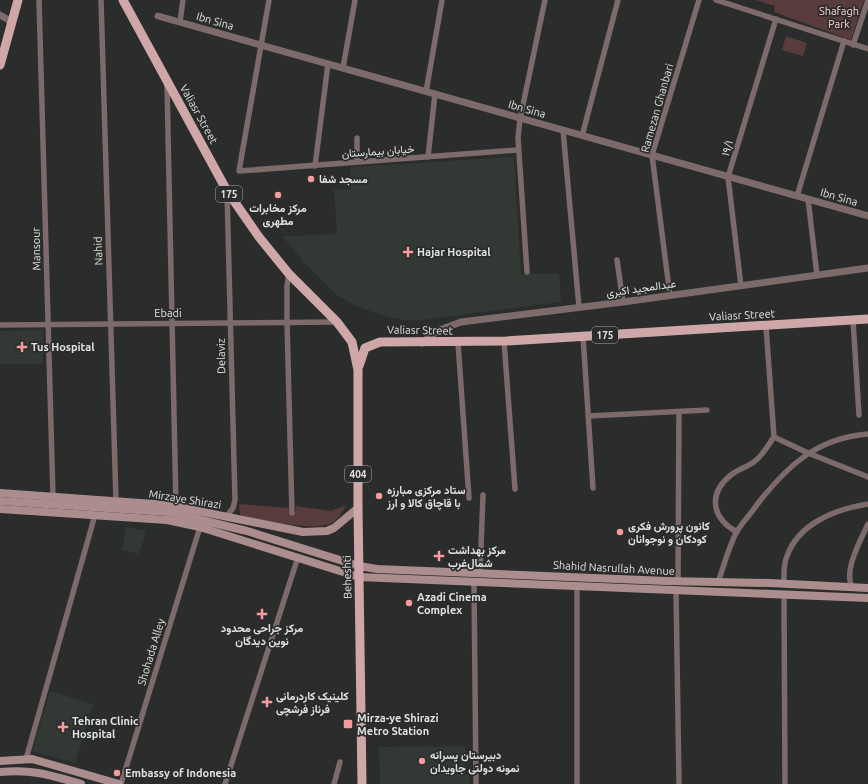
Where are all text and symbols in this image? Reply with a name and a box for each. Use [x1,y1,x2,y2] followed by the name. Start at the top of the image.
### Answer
[819,5,859,30] park label: Shafagh Park
[195,10,235,32] street label: Ibn Sina
[639,62,675,154] street label: Ramezan Ghanbari
[178,82,221,146] street label: Valiasr Street
[507,98,547,120] street label: Ibn Sina
[719,139,735,157] street label: ۱۹/۱
[341,142,415,161] street label: خیابان بیمارستان
[319,173,368,186] place label: مسجد شفا
[306,174,316,184] marker: مسجد شفا
[216,186,242,202] road number: 175
[819,186,859,208] street label: Ibn Sina
[273,190,283,200] marker: مرکز مخابرات مطهری
[249,202,307,228] place label: مرکز مخابرات مطهری
[30,226,42,271] street label: Mansour
[91,236,105,266] street label: Nahid
[402,246,414,258] marker: Hajar Hospital
[417,246,491,258] place label: Hajar Hospital
[605,277,677,300] street label: عبدالمجید اکبری
[154,307,182,319] street label: Ebadi
[709,307,776,323] street label: Valiasr Street
[387,323,454,337] street label: Valiasr Street
[592,327,618,343] road number: 175
[215,338,227,374] street label: Delaviz
[16,341,28,353] marker: Tus Hospital
[31,341,95,353] place label: Tus Hospital
[345,466,371,482] road number: 404
[386,484,466,511] place label: ستاد مرکزی مبارزه با قاچاق کالا و ارز
[148,487,222,511] street label: Mirzaye Shirazi
[374,491,384,501] marker: ستاد مرکزی مبارزه با قاچاق کالا و ارز
[628,520,710,546] place label: کانون پرورش فکری کودکان و نوجوانان
[615,527,625,537] marker: کانون پرورش فکری کودکان و نوجوانان
[448,544,506,570] place label: مرکز بهداشت شمال‌غرب
[433,550,445,562] marker: مرکز بهداشت شمال‌غرب
[341,555,353,599] street label: Beheshti
[553,559,675,577] street label: Shahid Nasrullah Avenue
[417,591,487,616] place label: Azadi Cinema Complex
[404,598,414,608] marker: Azadi Cinema Complex
[256,608,268,620] marker: مرکز جراحی محدود نوین دیدگان
[135,616,167,687] street label: Shohada Alley
[221,622,303,648] place label: مرکز جراحی محدود نوین دیدگان
[276,690,349,717] place label: کلینیک کاردرمانی فرناز فرشچی
[261,696,273,708] marker: کلینیک کاردرمانی فرناز فرشچی
[357,712,439,737] place label: Mirza-ye Shirazi Metro Station
[72,715,139,740] place label: Tehran Clinic Hospital
[342,718,354,730] marker: Mirza-ye Shirazi Metro Station
[57,721,69,733] marker: Tehran Clinic Hospital
[430,749,520,775] place label: دبيرستان پسرانه نمونه دولتی جاويدان
[417,756,427,766] marker: دبيرستان پسرانه نمونه دولتی جاويدان
[125,767,236,779] place label: Embassy of Indonesia
[112,768,122,778] marker: Embassy of Indonesia

